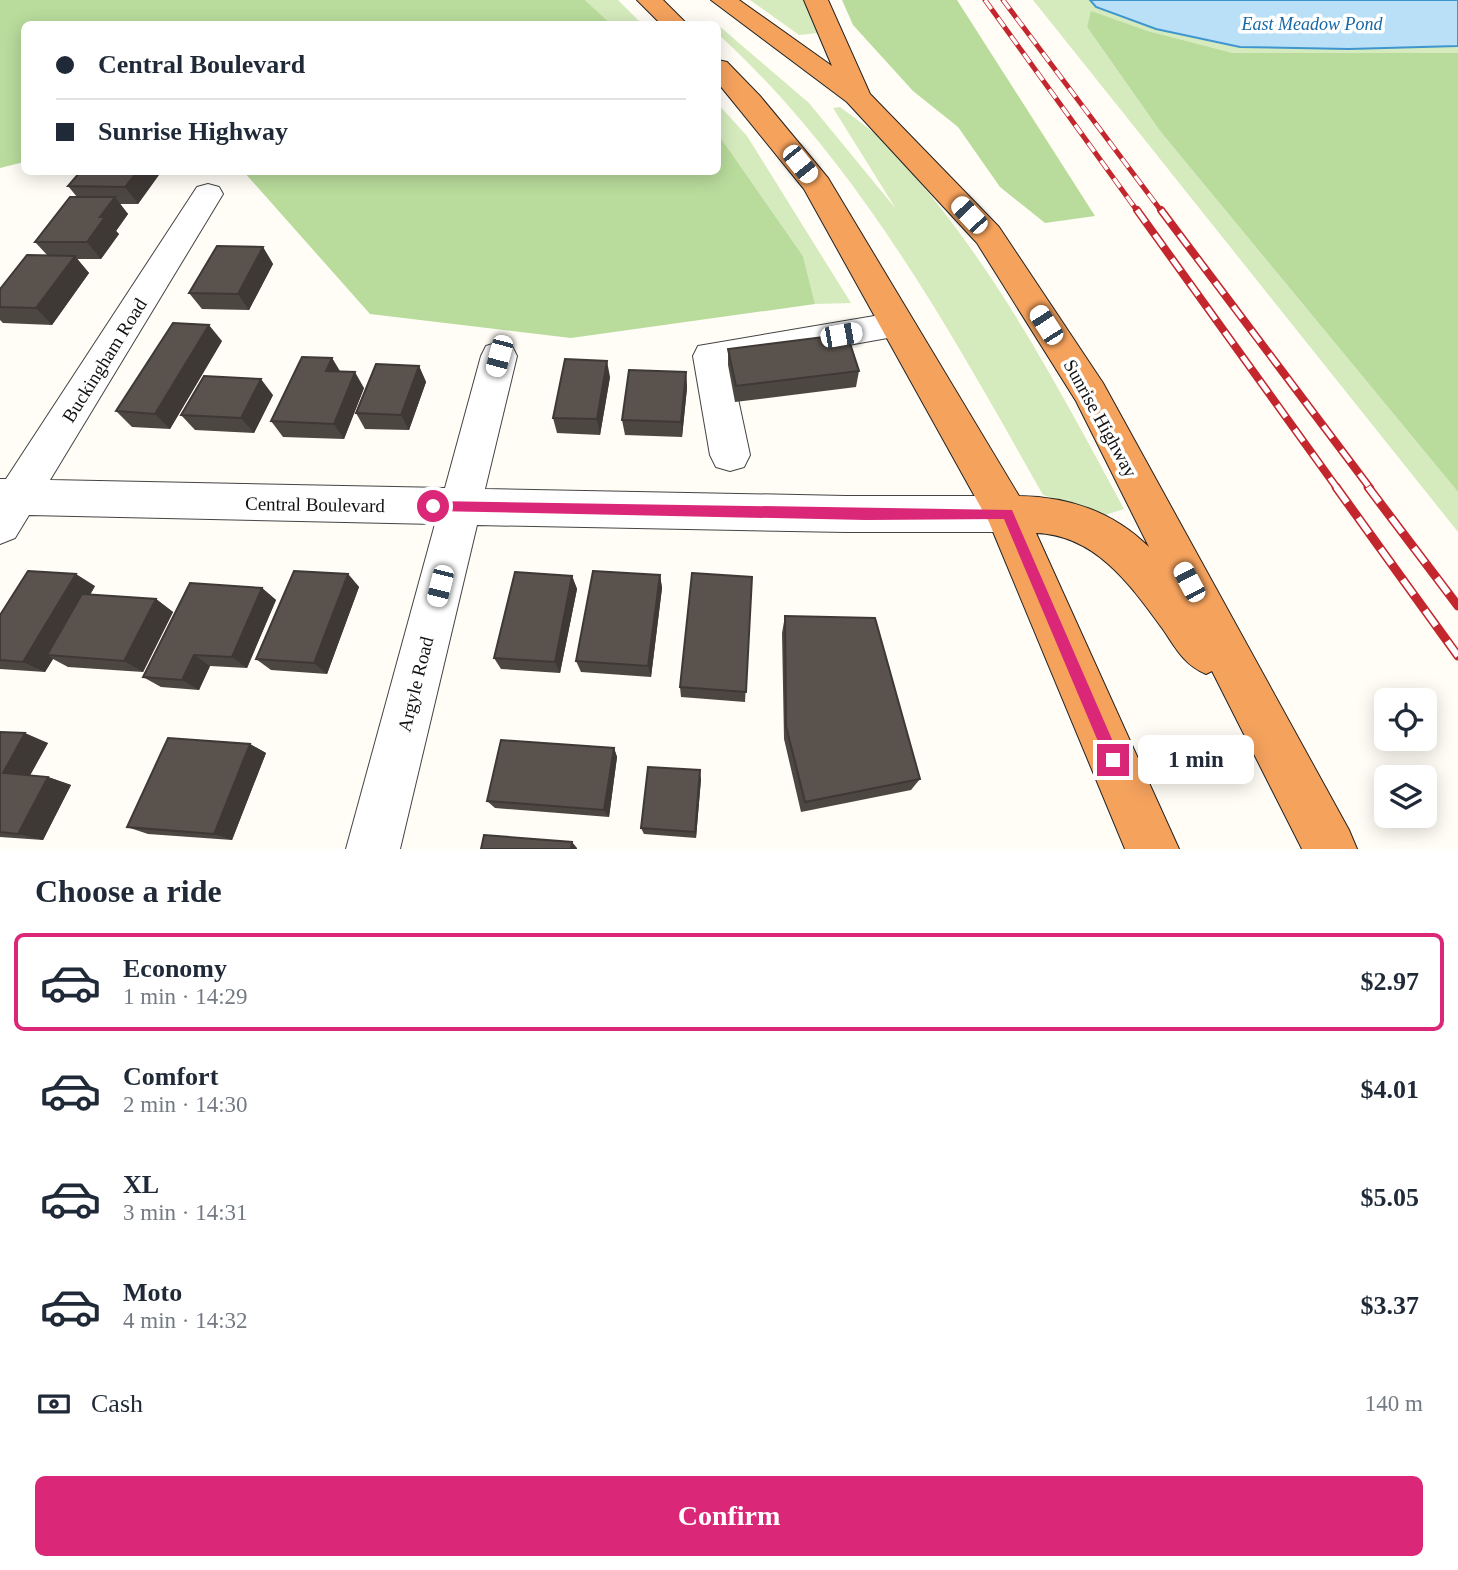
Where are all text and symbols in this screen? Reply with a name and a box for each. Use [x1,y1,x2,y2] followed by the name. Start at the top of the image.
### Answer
[1241,14,1383,34] water label: East Meadow Pond
[98,50,305,79] text: Central Boulevard
[98,117,288,146] text: Sunrise Highway
[779,141,822,187] car
[947,192,992,238] car
[58,294,151,426] street label: Buckingham Road
[1026,302,1067,348] car
[819,321,864,349] car
[484,333,515,379] car
[1060,356,1142,481] street label: Sunrise Highway
[417,490,449,522] route start
[245,493,386,516] street label: Central Boulevard
[1170,559,1209,605] car
[425,563,456,609] car
[394,634,438,734] street label: Argyle Road
[1374,688,1437,828] map controls
[1374,688,1437,751] button: locate
[1138,736,1253,784] callout: 1 min
[1097,744,1129,776] route end
[1168,747,1224,772] text: 1 min
[1374,765,1437,828] button: layers
[35,873,222,909] text: Choose a ride
[39,951,102,1014] icon: car
[123,954,227,983] text: Economy
[1361,967,1419,996] text: $2.97
[123,984,248,1009] text: 1 min · 14:29
[39,1059,102,1122] icon: car
[123,1062,218,1091] text: Comfort
[1361,1075,1419,1104] text: $4.01
[123,1092,248,1117] text: 2 min · 14:30
[39,1167,102,1230] icon: car
[123,1170,159,1199] text: XL
[1361,1183,1419,1212] text: $5.05
[123,1200,248,1225] text: 3 min · 14:31
[39,1275,102,1338] icon: car
[123,1278,182,1307] text: Moto
[1361,1291,1419,1320] text: $3.37
[123,1308,248,1333] text: 4 min · 14:32
[35,1385,73,1423] icon: cash
[91,1389,143,1418] text: Cash
[1365,1391,1423,1416] text: 140 m
[35,1476,1423,1556] button: Confirm

